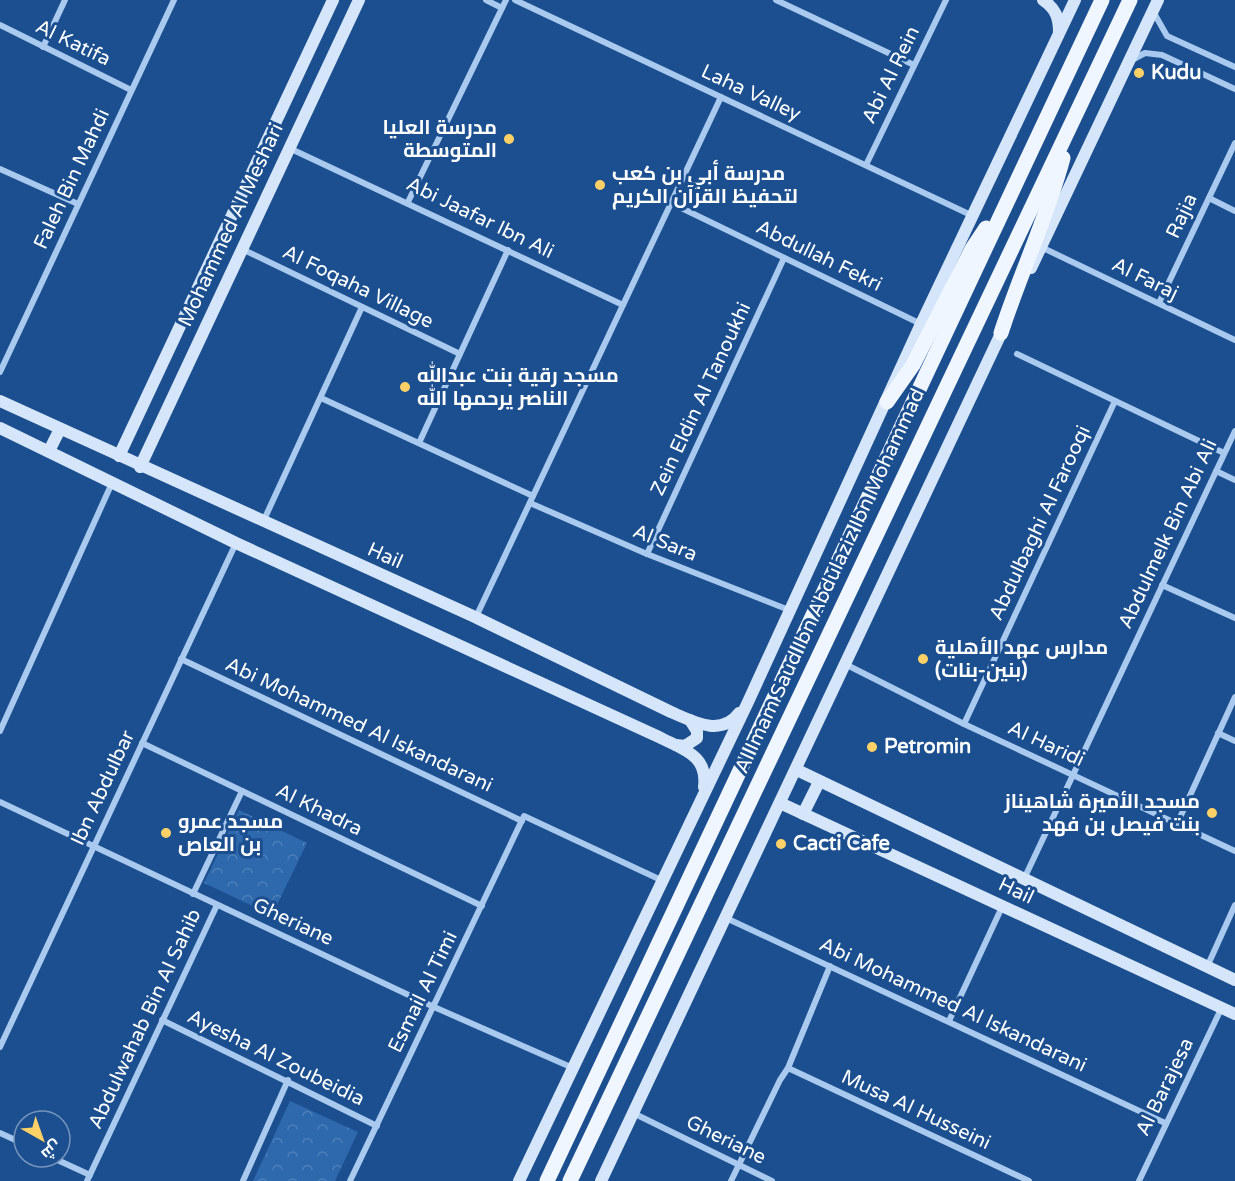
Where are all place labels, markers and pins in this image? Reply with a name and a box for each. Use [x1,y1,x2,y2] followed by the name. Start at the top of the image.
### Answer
[1151,61,1201,85] place label: Kudu
[1132,66,1146,80] marker: Kudu
[382,116,497,163] place label: مدرسة العليا المتوسطة
[502,132,516,146] marker: مدرسة العليا المتوسطة
[612,159,798,210] place label: مدرسة أبي بن كعب لتحفيظ القرآن الكريم
[593,178,607,192] marker: مدرسة أبي بن كعب لتحفيظ القرآن الكريم
[417,361,619,411] place label: مسجد رقية بنت عبدالله الناصر يرحمها الله
[398,380,412,394] marker: مسجد رقية بنت عبدالله الناصر يرحمها الله
[935,636,1108,683] place label: مدارس عهد الأهلية (بنين-بنات)
[916,652,930,666] marker: مدارس عهد الأهلية (بنين-بنات)
[884,735,971,759] place label: Petromin
[865,740,879,754] marker: Petromin
[1003,790,1200,837] place label: مسجد الأميرة شاهيناز بنت فيصل بن فهد
[1205,806,1219,820] marker: مسجد الأميرة شاهيناز بنت فيصل بن فهد
[178,810,283,857] place label: مسجد عمرو بن العاص
[159,826,173,840] marker: مسجد عمرو بن العاص
[793,832,890,856] place label: Cacti Cafe
[774,837,788,851] marker: Cacti Cafe

